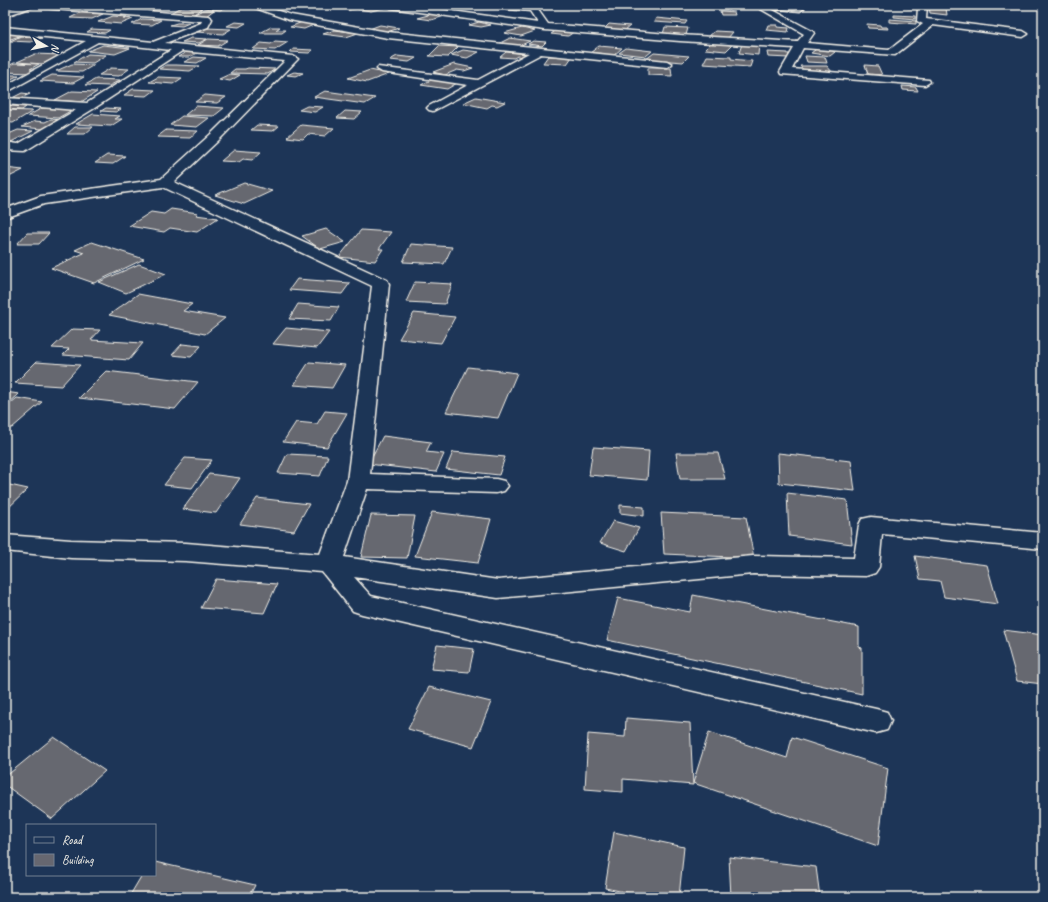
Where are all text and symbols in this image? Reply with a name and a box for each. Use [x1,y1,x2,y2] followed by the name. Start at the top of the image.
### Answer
[26,26,66,66] north arrow
[48,43,63,54] text: N
[26,824,156,876] legend
[62,832,84,848] text: Road
[62,852,94,868] text: Building

